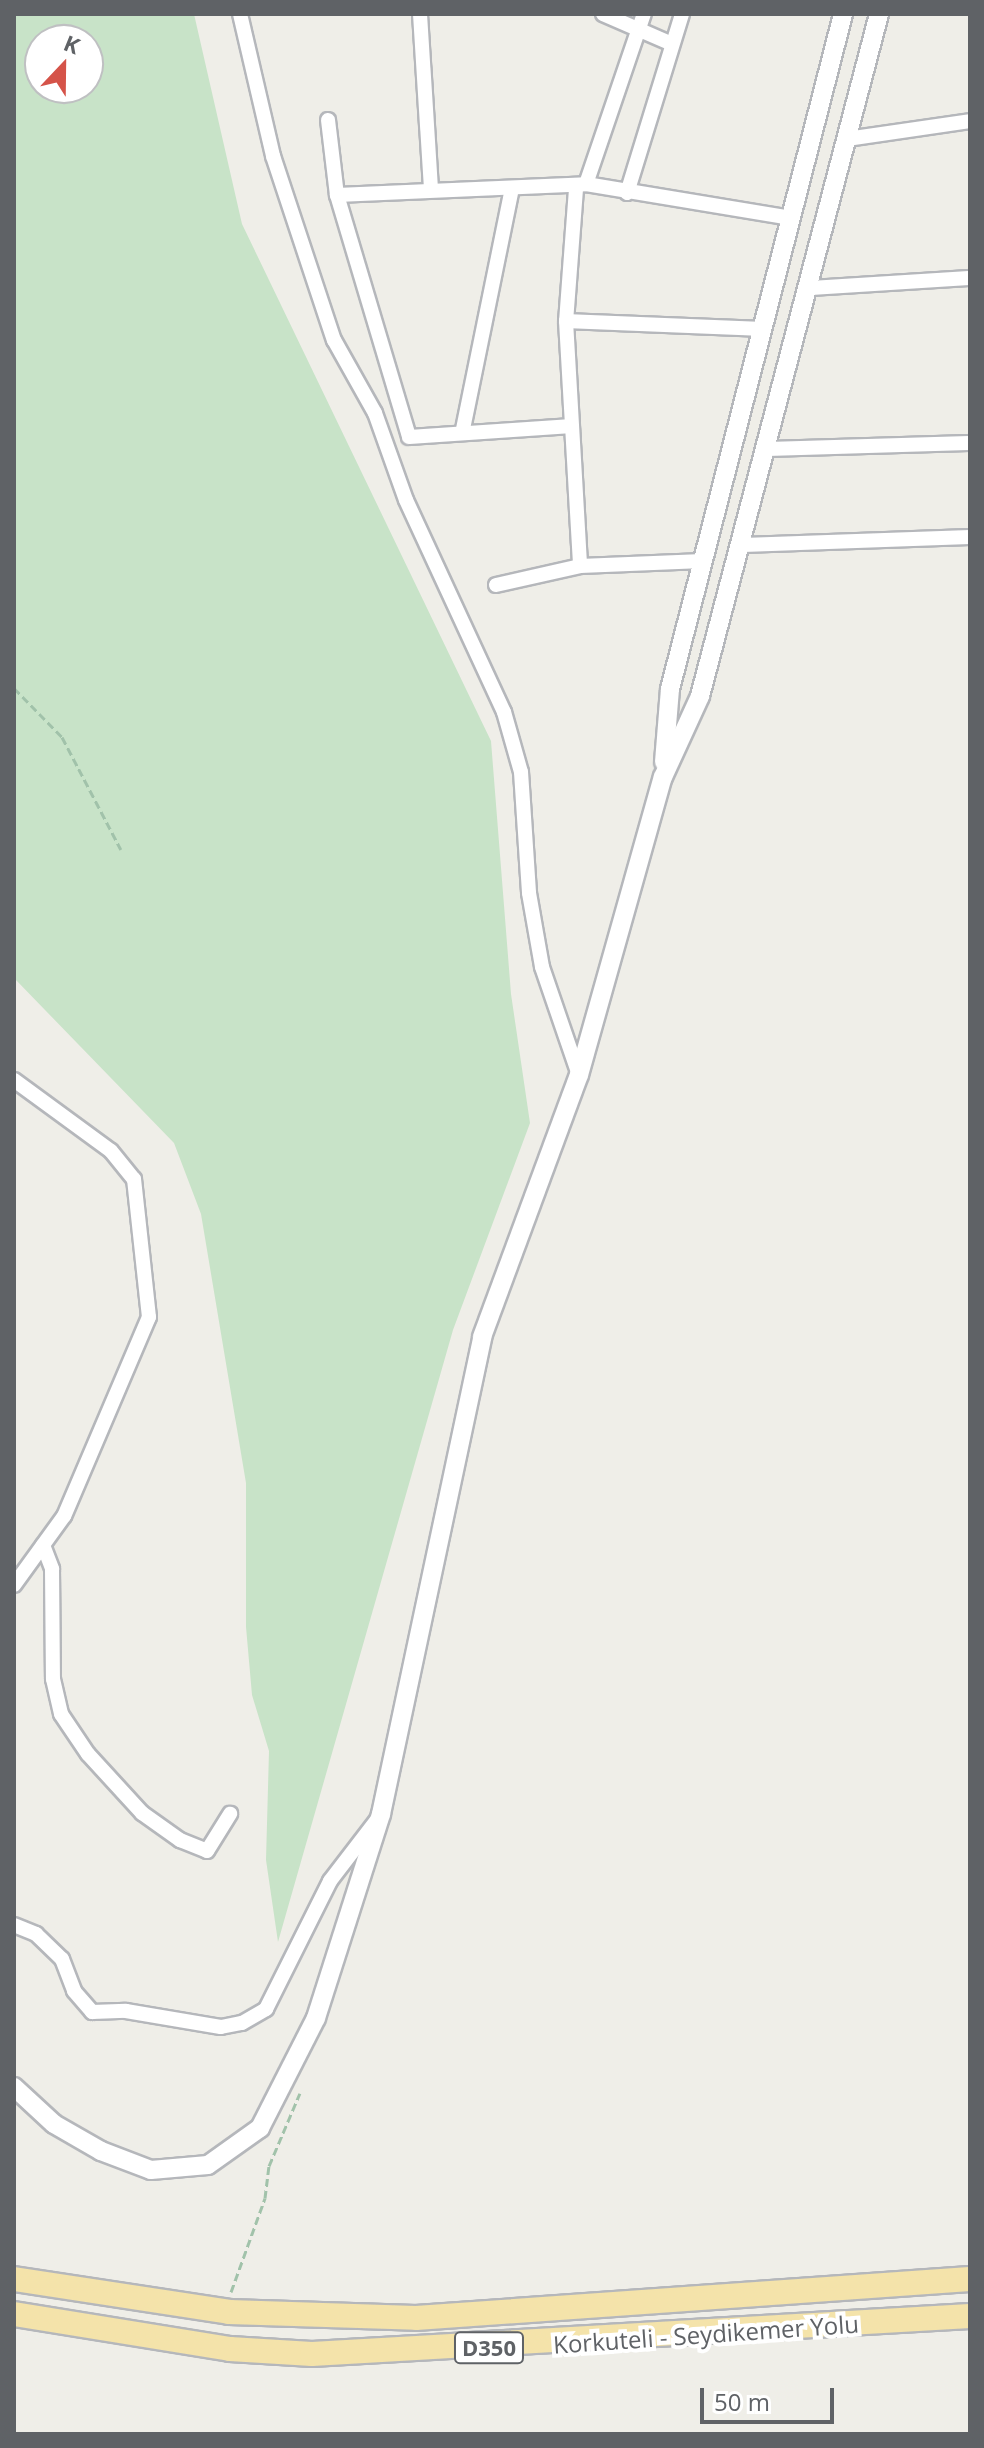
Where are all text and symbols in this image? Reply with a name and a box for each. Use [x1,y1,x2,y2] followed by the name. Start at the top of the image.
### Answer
[24,24,104,104] north arrow
[60,27,85,60] text: K
[552,2309,860,2359] street label: Korkuteli - Seydikemer Yolu
[453,2330,525,2366] road number: D350
[704,2372,838,2422] scale bar
[714,2385,770,2418] text: 50 m

